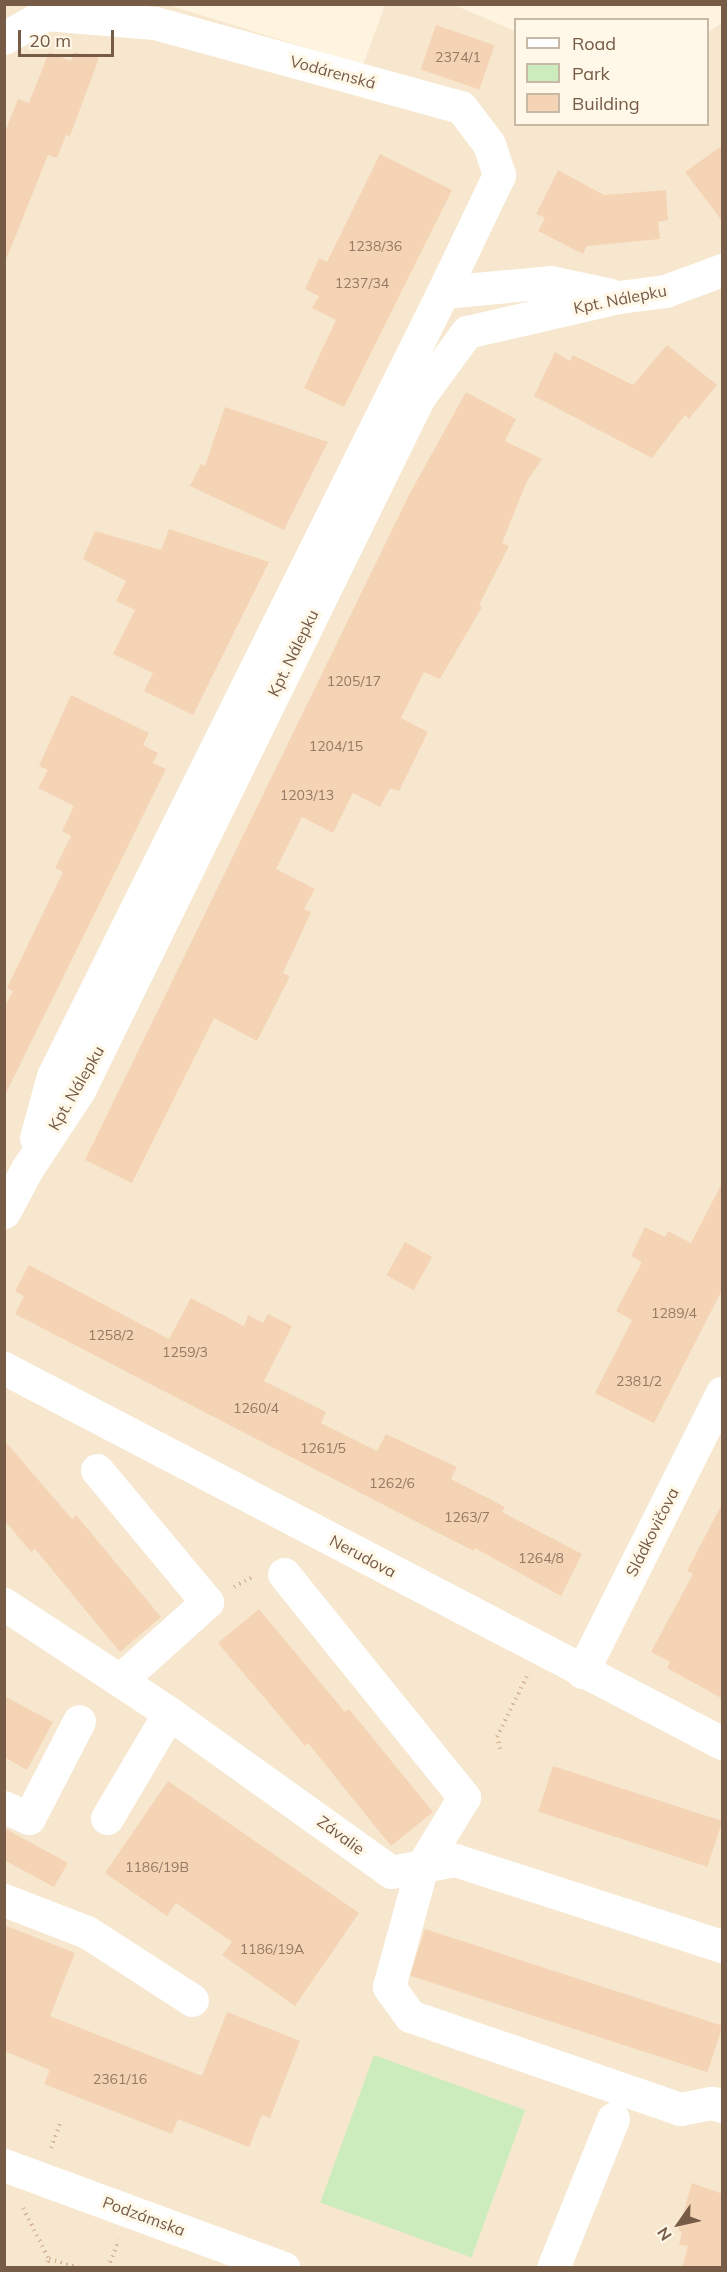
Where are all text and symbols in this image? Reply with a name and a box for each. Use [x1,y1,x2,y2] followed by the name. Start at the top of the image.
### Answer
[21,18,117,56] scale bar
[514,18,709,126] legend
[29,29,71,52] text: 20 m
[572,32,616,55] text: Road
[435,49,481,65] house number: 2374/1
[288,51,378,93] street label: Vodárenská
[572,62,610,85] text: Park
[572,92,640,115] text: Building
[348,238,402,254] house number: 1238/36
[335,275,389,291] house number: 1237/34
[572,281,668,317] street label: Kpt. Nálepku
[264,606,322,700] street label: Kpt. Nálepku
[327,673,381,689] house number: 1205/17
[309,738,363,754] house number: 1204/15
[280,787,334,803] house number: 1203/13
[44,1042,108,1134] street label: Kpt. Nálepku
[651,1305,697,1321] house number: 1289/4
[88,1327,134,1343] house number: 1258/2
[162,1344,208,1360] house number: 1259/3
[616,1373,662,1389] house number: 2381/2
[233,1400,279,1416] house number: 1260/4
[300,1440,346,1456] house number: 1261/5
[369,1475,415,1491] house number: 1262/6
[621,1484,683,1580] street label: Sládkovičova
[444,1509,490,1525] house number: 1263/7
[327,1531,399,1581] street label: Nerudova
[518,1550,564,1566] house number: 1264/8
[314,1812,368,1858] street label: Závalie
[125,1859,189,1875] house number: 1186/19B
[240,1941,304,1957] house number: 1186/19A
[93,2071,147,2087] house number: 2361/16
[100,2192,188,2240] street label: Podzámska
[649,2194,709,2254] north arrow
[652,2223,676,2245] text: N

